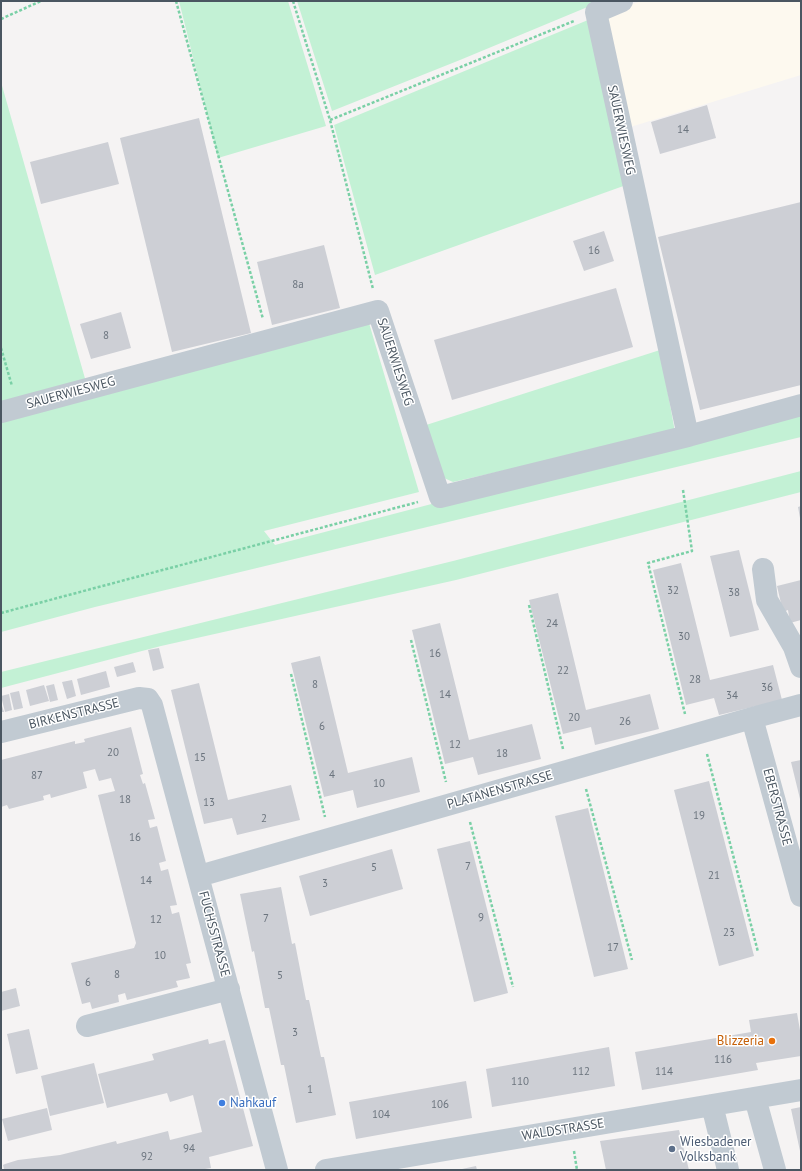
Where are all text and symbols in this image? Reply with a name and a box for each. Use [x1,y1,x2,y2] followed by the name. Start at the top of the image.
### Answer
[604,84,638,176] street label: SAUERWIESWEG
[677,123,689,137] house number: 14
[588,244,600,258] house number: 16
[292,278,304,292] house number: 8a
[373,316,417,408] street label: SAUERWIESWEG
[103,329,109,343] house number: 8
[25,374,117,412] street label: SAUERWIESWEG
[667,584,679,598] house number: 32
[728,586,740,600] house number: 38
[546,617,558,631] house number: 24
[678,630,690,644] house number: 30
[429,647,441,661] house number: 16
[557,664,569,678] house number: 22
[689,673,701,687] house number: 28
[312,678,318,692] house number: 8
[761,681,773,695] house number: 36
[439,688,451,702] house number: 14
[726,689,738,703] house number: 34
[27,695,121,733] street label: BIRKENSTRASSE
[568,711,580,725] house number: 20
[619,715,631,729] house number: 26
[319,720,325,734] house number: 6
[449,738,461,752] house number: 12
[107,746,119,760] house number: 20
[496,747,508,761] house number: 18
[194,751,206,765] house number: 15
[445,767,555,813] street label: PLATANENSTRASSE
[759,767,795,847] street label: EBERSTRASSE
[329,768,335,782] house number: 4
[31,769,43,783] house number: 87
[373,777,385,791] house number: 10
[119,793,131,807] house number: 18
[203,796,215,810] house number: 13
[693,809,705,823] house number: 19
[261,812,267,826] house number: 2
[129,831,141,845] house number: 16
[465,860,471,874] house number: 7
[371,861,377,875] house number: 5
[708,869,720,883] house number: 21
[140,874,152,888] house number: 14
[322,877,328,891] house number: 3
[195,889,233,979] street label: FUCHSSTRASSE
[478,911,484,925] house number: 9
[263,912,269,926] house number: 7
[150,913,162,927] house number: 12
[723,926,735,940] house number: 23
[607,941,619,955] house number: 17
[154,949,166,963] house number: 10
[114,968,120,982] house number: 8
[277,969,283,983] house number: 5
[85,976,91,990] house number: 6
[292,1026,298,1040] house number: 3
[717,1033,764,1049] place label: Blizzeria
[767,1036,777,1046] marker: Blizzeria
[714,1053,732,1067] house number: 116
[572,1065,590,1079] house number: 112
[655,1065,673,1079] house number: 114
[511,1075,529,1089] house number: 110
[307,1083,313,1097] house number: 1
[230,1095,276,1111] place label: Nahkauf
[217,1098,227,1108] marker: Nahkauf
[431,1098,449,1112] house number: 106
[372,1108,390,1122] house number: 104
[521,1116,605,1144] street label: WALDSTRASSE
[680,1134,752,1165] place label: Wiesbadener Volksbank
[183,1142,195,1156] house number: 94
[667,1144,677,1154] marker: Wiesbadener Volksbank
[141,1150,153,1164] house number: 92

